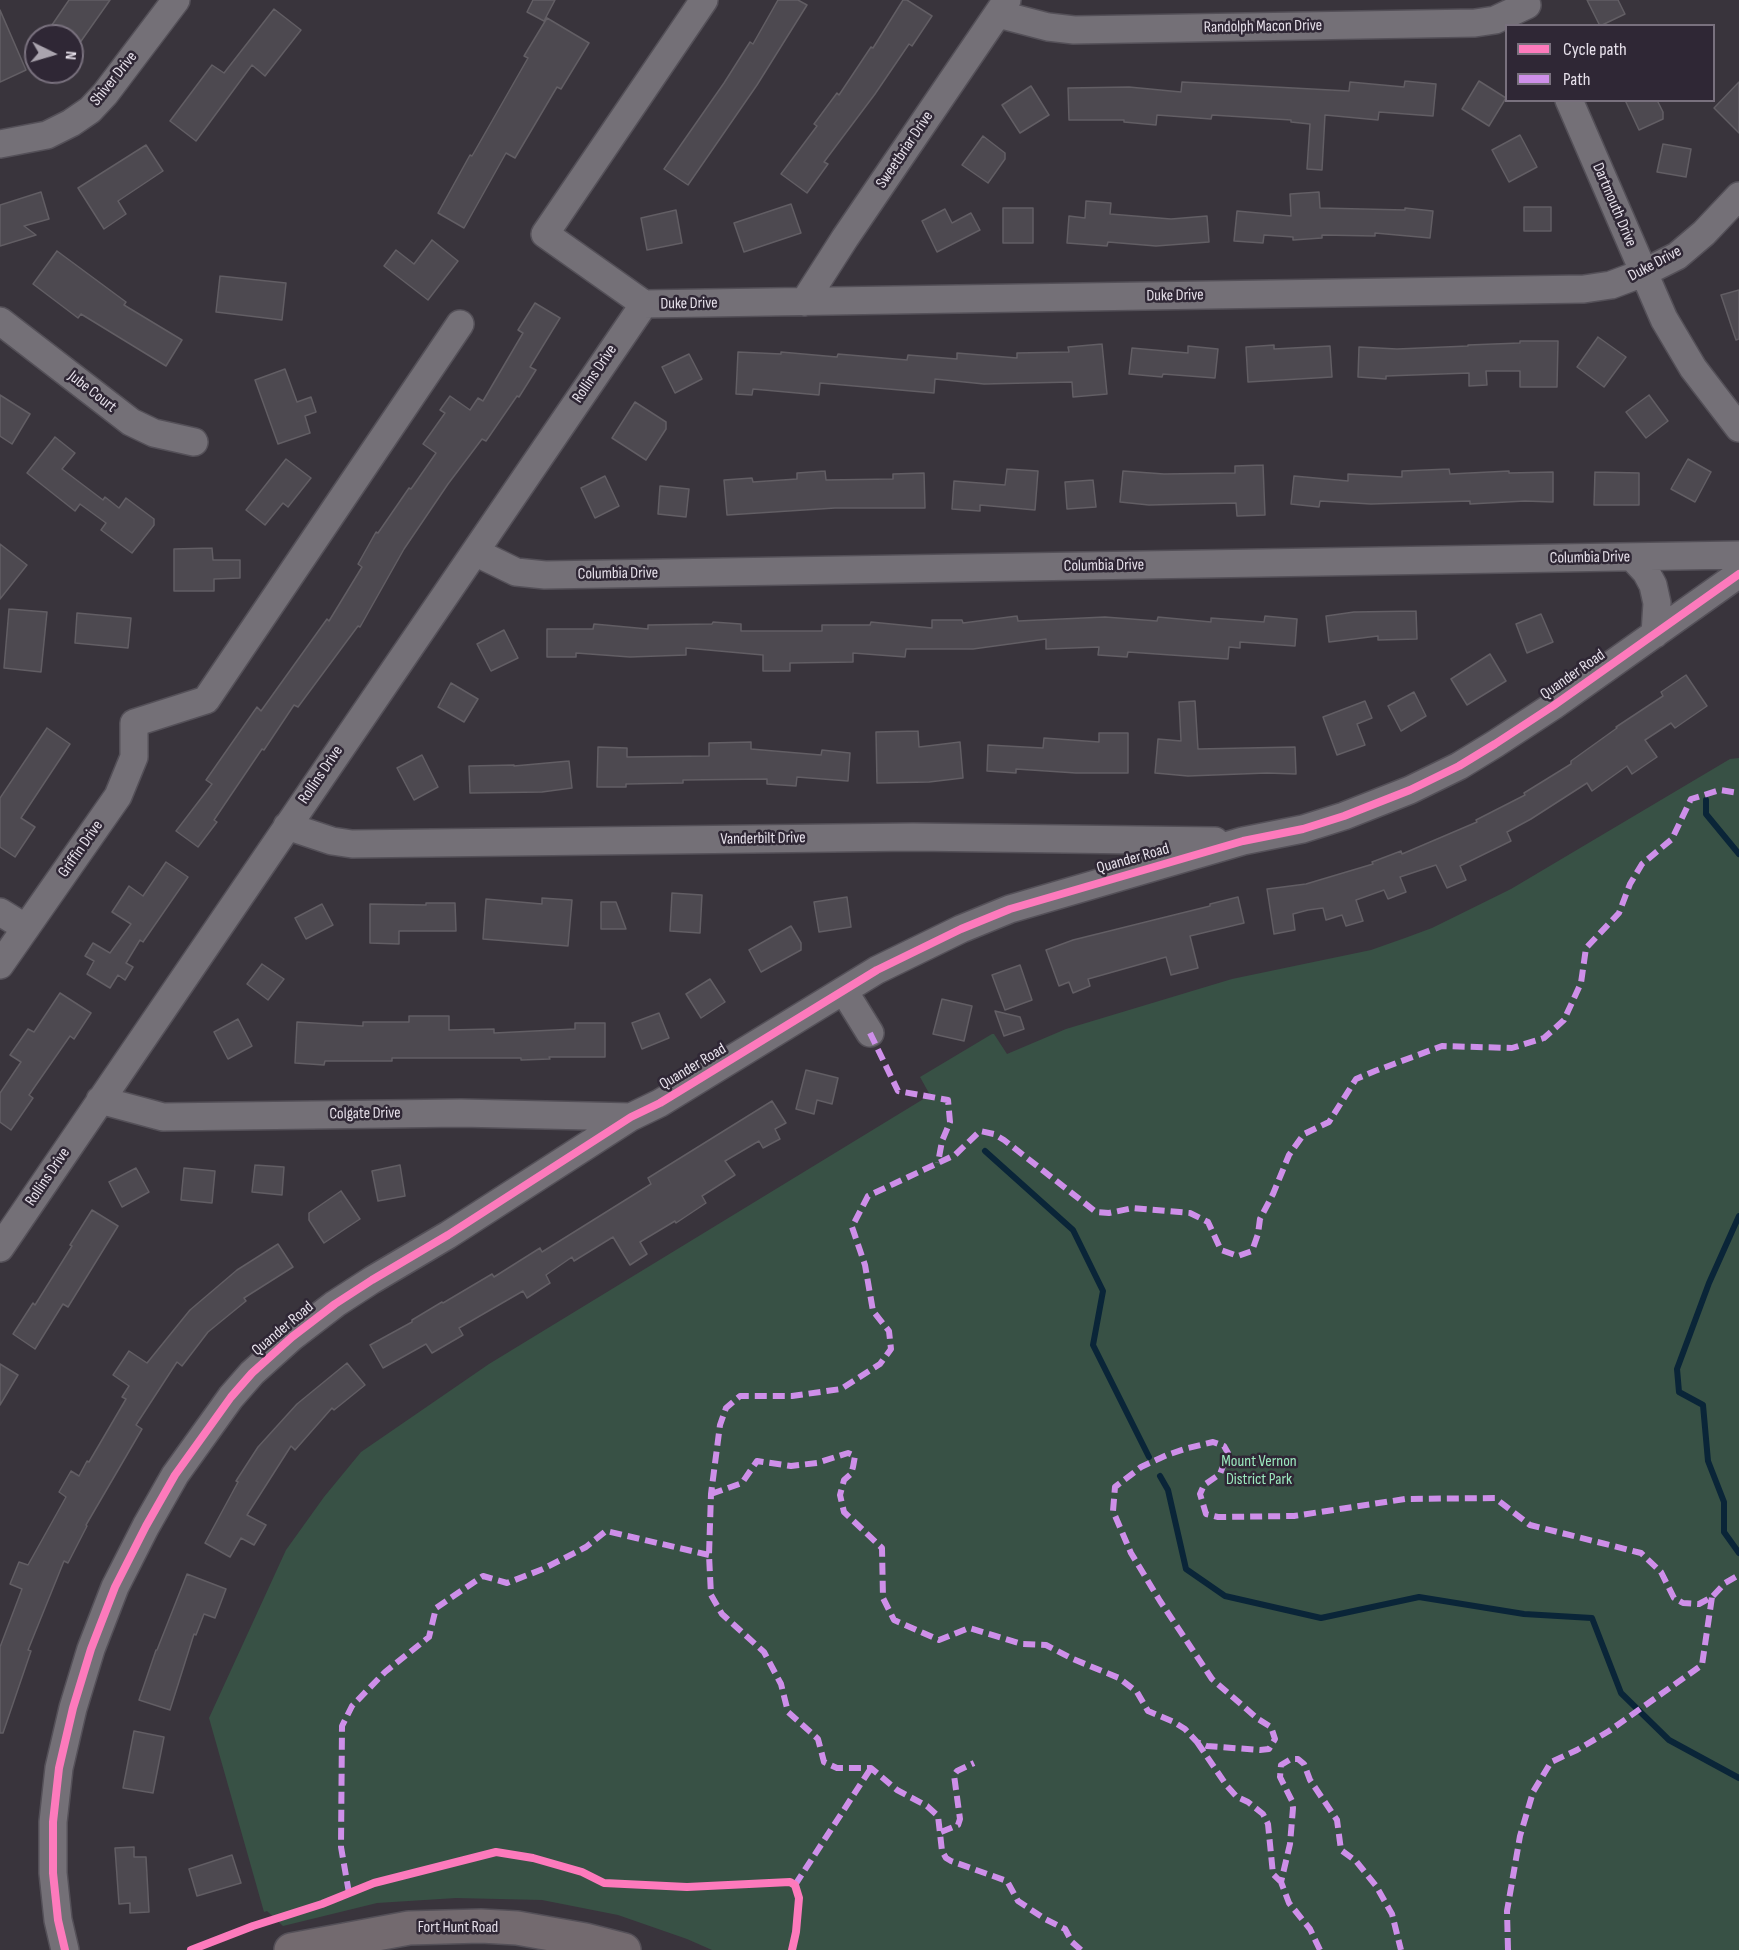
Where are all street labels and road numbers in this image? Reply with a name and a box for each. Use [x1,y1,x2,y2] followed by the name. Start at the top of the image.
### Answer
[1204,16,1322,38] street label: Randolph Macon Drive
[86,48,142,110] street label: Shiver Drive
[872,108,938,192] street label: Sweetbriar Drive
[1588,160,1640,250] street label: Dartmouth Drive
[1625,242,1685,286] street label: Duke Drive
[1146,286,1204,306] street label: Duke Drive
[660,294,718,314] street label: Duke Drive
[569,341,621,407] street label: Rollins Drive
[64,367,120,417] street label: Jube Court
[1550,548,1630,568] street label: Columbia Drive
[1064,556,1144,576] street label: Columbia Drive
[578,564,658,584] street label: Columbia Drive
[1537,646,1609,704] street label: Quander Road
[295,742,347,808] street label: Rollins Drive
[54,817,108,881] street label: Griffin Drive
[720,829,806,849] street label: Vanderbilt Drive
[1095,840,1171,878] street label: Quander Road
[656,1040,730,1094] street label: Quander Road
[329,1104,401,1124] street label: Colgate Drive
[22,1144,74,1210] street label: Rollins Drive
[248,1298,318,1360] street label: Quander Road
[418,1918,498,1938] street label: Fort Hunt Road

